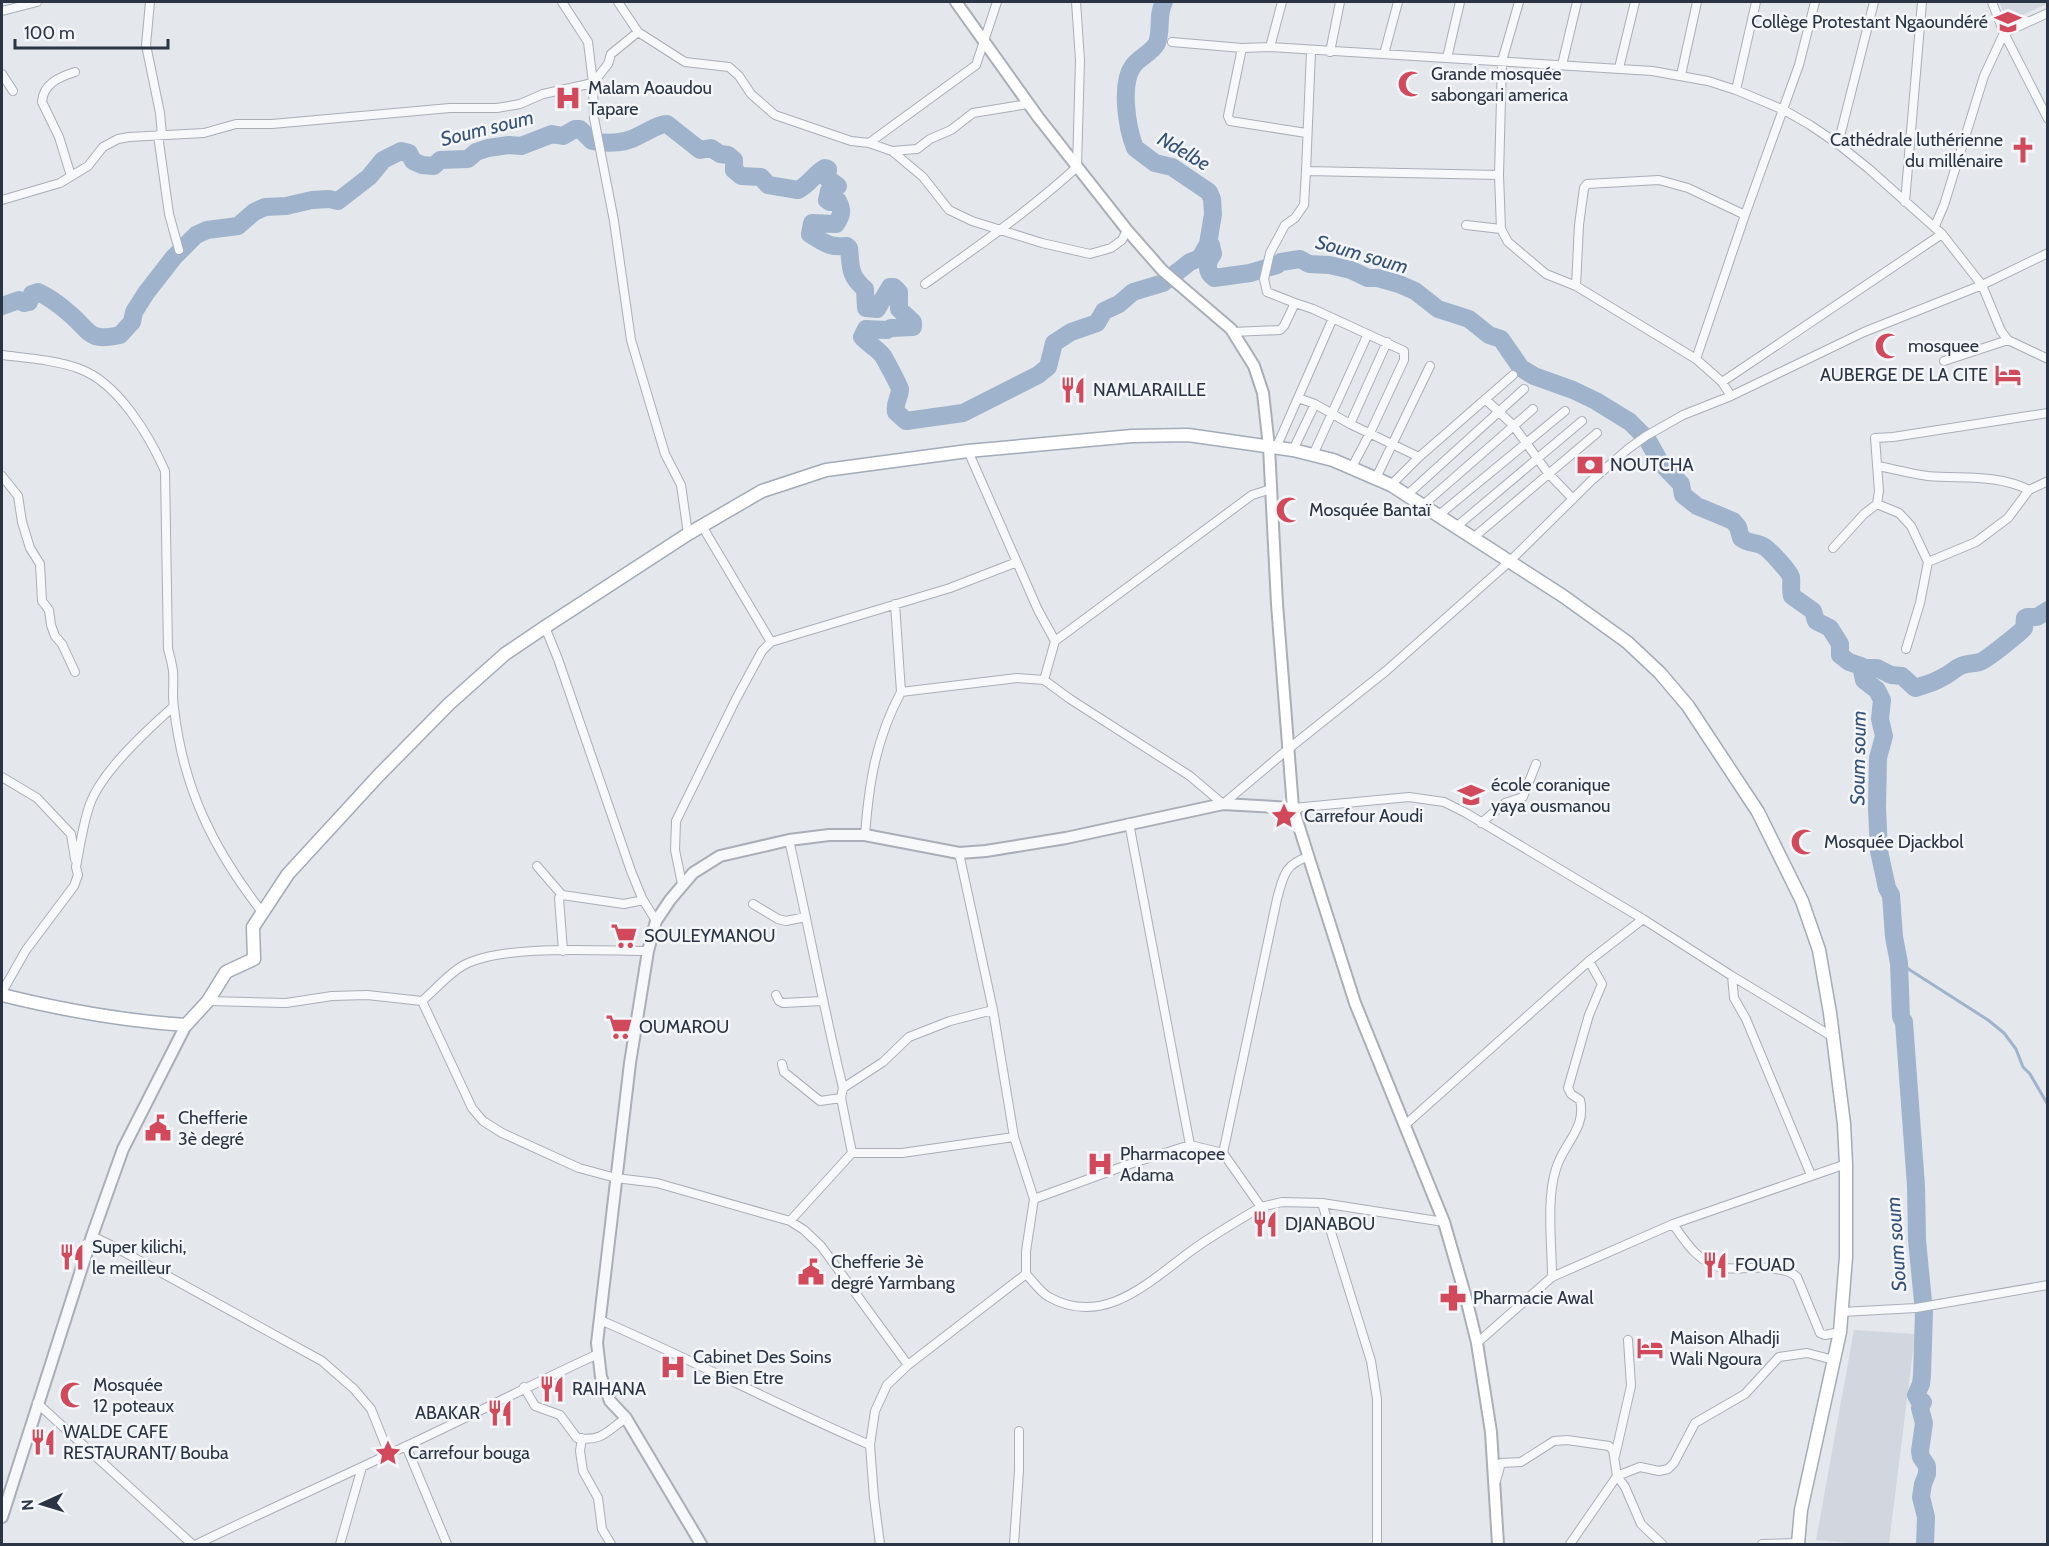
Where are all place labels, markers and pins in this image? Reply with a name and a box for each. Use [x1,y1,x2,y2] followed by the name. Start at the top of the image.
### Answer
[1993,7,2023,37] school or university icon: Collège Protestant Ngaoundéré
[1751,11,1988,33] place label: Collège Protestant Ngaoundéré
[1431,63,1569,106] place label: Grande mosquée sabongari america
[1396,69,1426,99] mosque icon: Grande mosquée sabongari america
[588,77,712,120] place label: Malam Aoaudou Tapare
[553,83,583,113] hospital icon: Malam Aoaudou Tapare
[1830,129,2003,172] place label: Cathédrale luthérienne du millénaire
[2008,135,2038,165] church icon: Cathédrale luthérienne du millénaire
[1873,331,1903,361] mosque icon: mosquee
[1908,335,1979,357] place label: mosquee
[1993,360,2023,390] hotel icon: AUBERGE DE LA CITE
[1820,364,1988,386] place label: AUBERGE DE LA CITE
[1058,375,1088,405] restaurant icon: NAMLARAILLE
[1093,379,1206,401] place label: NAMLARAILLE
[1575,450,1605,480] bank icon: NOUTCHA
[1610,454,1694,476] place label: NOUTCHA
[1274,495,1304,525] mosque icon: Mosquée Bantaï
[1309,499,1432,521] place label: Mosquée Bantaï
[1491,774,1611,817] place label: école coranique yaya ousmanou
[1456,780,1486,810] school or university icon: école coranique yaya ousmanou
[1269,801,1299,831] place icon: Carrefour Aoudi
[1304,805,1423,827] place label: Carrefour Aoudi
[1789,827,1819,857] mosque icon: Mosquée Djackbol
[1824,831,1964,853] place label: Mosquée Djackbol
[609,921,639,951] supermarket icon: SOULEYMANOU
[644,925,775,947] place label: SOULEYMANOU
[604,1012,634,1042] supermarket icon: OUMAROU
[639,1016,729,1038] place label: OUMAROU
[178,1107,248,1150] place label: Chefferie 3è degré
[143,1113,173,1143] public building icon: Chefferie 3è degré
[1120,1143,1225,1186] place label: Pharmacopee Adama
[1085,1149,1115,1179] hospital icon: Pharmacopee Adama
[1250,1209,1280,1239] restaurant icon: DJANABOU
[1285,1213,1375,1235] place label: DJANABOU
[92,1236,186,1279] place label: Super kilichi, le meilleur
[57,1242,87,1272] restaurant icon: Super kilichi, le meilleur
[1700,1250,1730,1280] restaurant icon: FOUAD
[831,1251,956,1294] place label: Chefferie 3è degré Yarmbang
[1735,1254,1795,1276] place label: FOUAD
[796,1257,826,1287] public building icon: Chefferie 3è degré Yarmbang
[1438,1283,1468,1313] pharmacy icon: Pharmacie Awal
[1473,1287,1594,1309] place label: Pharmacie Awal
[1670,1327,1780,1370] place label: Maison Alhadji Wali Ngoura
[1635,1333,1665,1363] hotel icon: Maison Alhadji Wali Ngoura
[693,1346,831,1389] place label: Cabinet Des Soins Le Bien Etre
[658,1352,688,1382] hospital icon: Cabinet Des Soins Le Bien Etre
[93,1374,174,1417] place label: Mosquée 12 poteaux
[537,1374,567,1404] restaurant icon: RAIHANA
[572,1378,646,1400] place label: RAIHANA
[58,1380,88,1410] mosque icon: Mosquée 12 poteaux
[485,1398,515,1428] restaurant icon: ABAKAR
[415,1402,480,1424] place label: ABAKAR
[63,1421,229,1464] place label: WALDE CAFE RESTAURANT/ Bouba
[28,1427,58,1457] restaurant icon: WALDE CAFE RESTAURANT/ Bouba
[373,1438,403,1468] place icon: Carrefour bouga
[408,1442,530,1464] place label: Carrefour bouga

